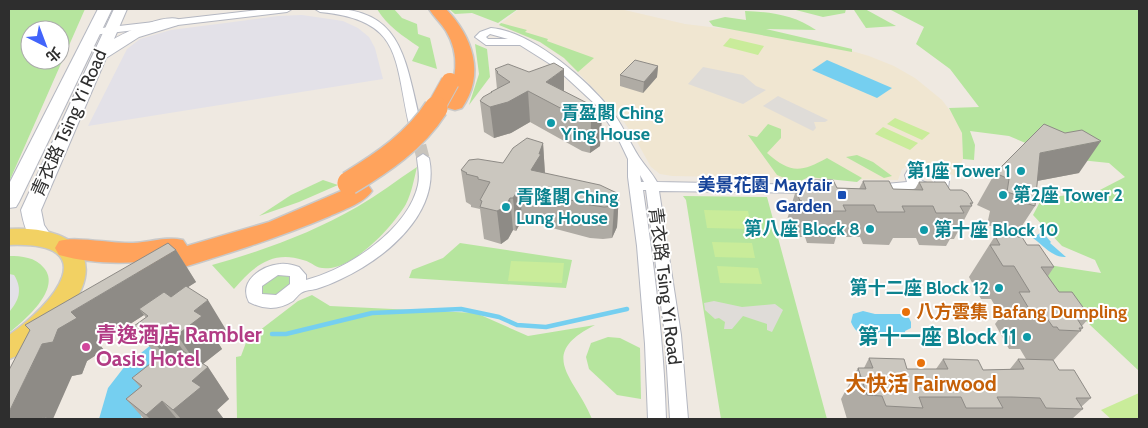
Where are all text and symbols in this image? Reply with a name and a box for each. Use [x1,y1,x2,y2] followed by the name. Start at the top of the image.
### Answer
[20,20,70,70] north arrow
[42,43,65,66] text: 北
[27,46,111,200] street label: 青衣路 Tsing Yi Road
[560,102,663,145] place label: 青盈閣 Ching Ying House
[545,117,557,129] marker: 青盈閣 Ching Ying House
[907,160,1011,182] place label: 第1座 Tower 1
[1015,165,1027,177] marker: 第1座 Tower 1
[698,174,832,217] place label: 美景花園 Mayfair Garden
[1013,184,1123,206] place label: 第2座 Tower 2
[516,186,618,229] place label: 青隆閣 Ching Lung House
[836,189,848,201] marker: 美景花園 Mayfair Garden
[997,189,1009,201] marker: 第2座 Tower 2
[500,201,512,213] marker: 青隆閣 Ching Lung House
[644,206,686,366] street label: 青衣路 Tsing Yi Road
[744,218,860,240] place label: 第八座 Block 8
[934,219,1058,241] place label: 第十座 Block 10
[864,223,876,235] marker: 第八座 Block 8
[918,224,930,236] marker: 第十座 Block 10
[850,277,989,299] place label: 第十二座 Block 12
[993,282,1005,294] marker: 第十二座 Block 12
[916,301,1127,323] place label: 八方雲集 Bafang Dumpling
[900,306,912,318] marker: 八方雲集 Bafang Dumpling
[96,322,262,371] place label: 青逸酒店 Rambler Oasis Hotel
[858,324,1017,349] place label: 第十一座 Block 11
[1021,331,1033,343] marker: 第十一座 Block 11
[80,341,92,353] marker: 青逸酒店 Rambler Oasis Hotel
[915,357,927,369] marker: 大快活 Fairwood
[845,371,997,396] place label: 大快活 Fairwood

